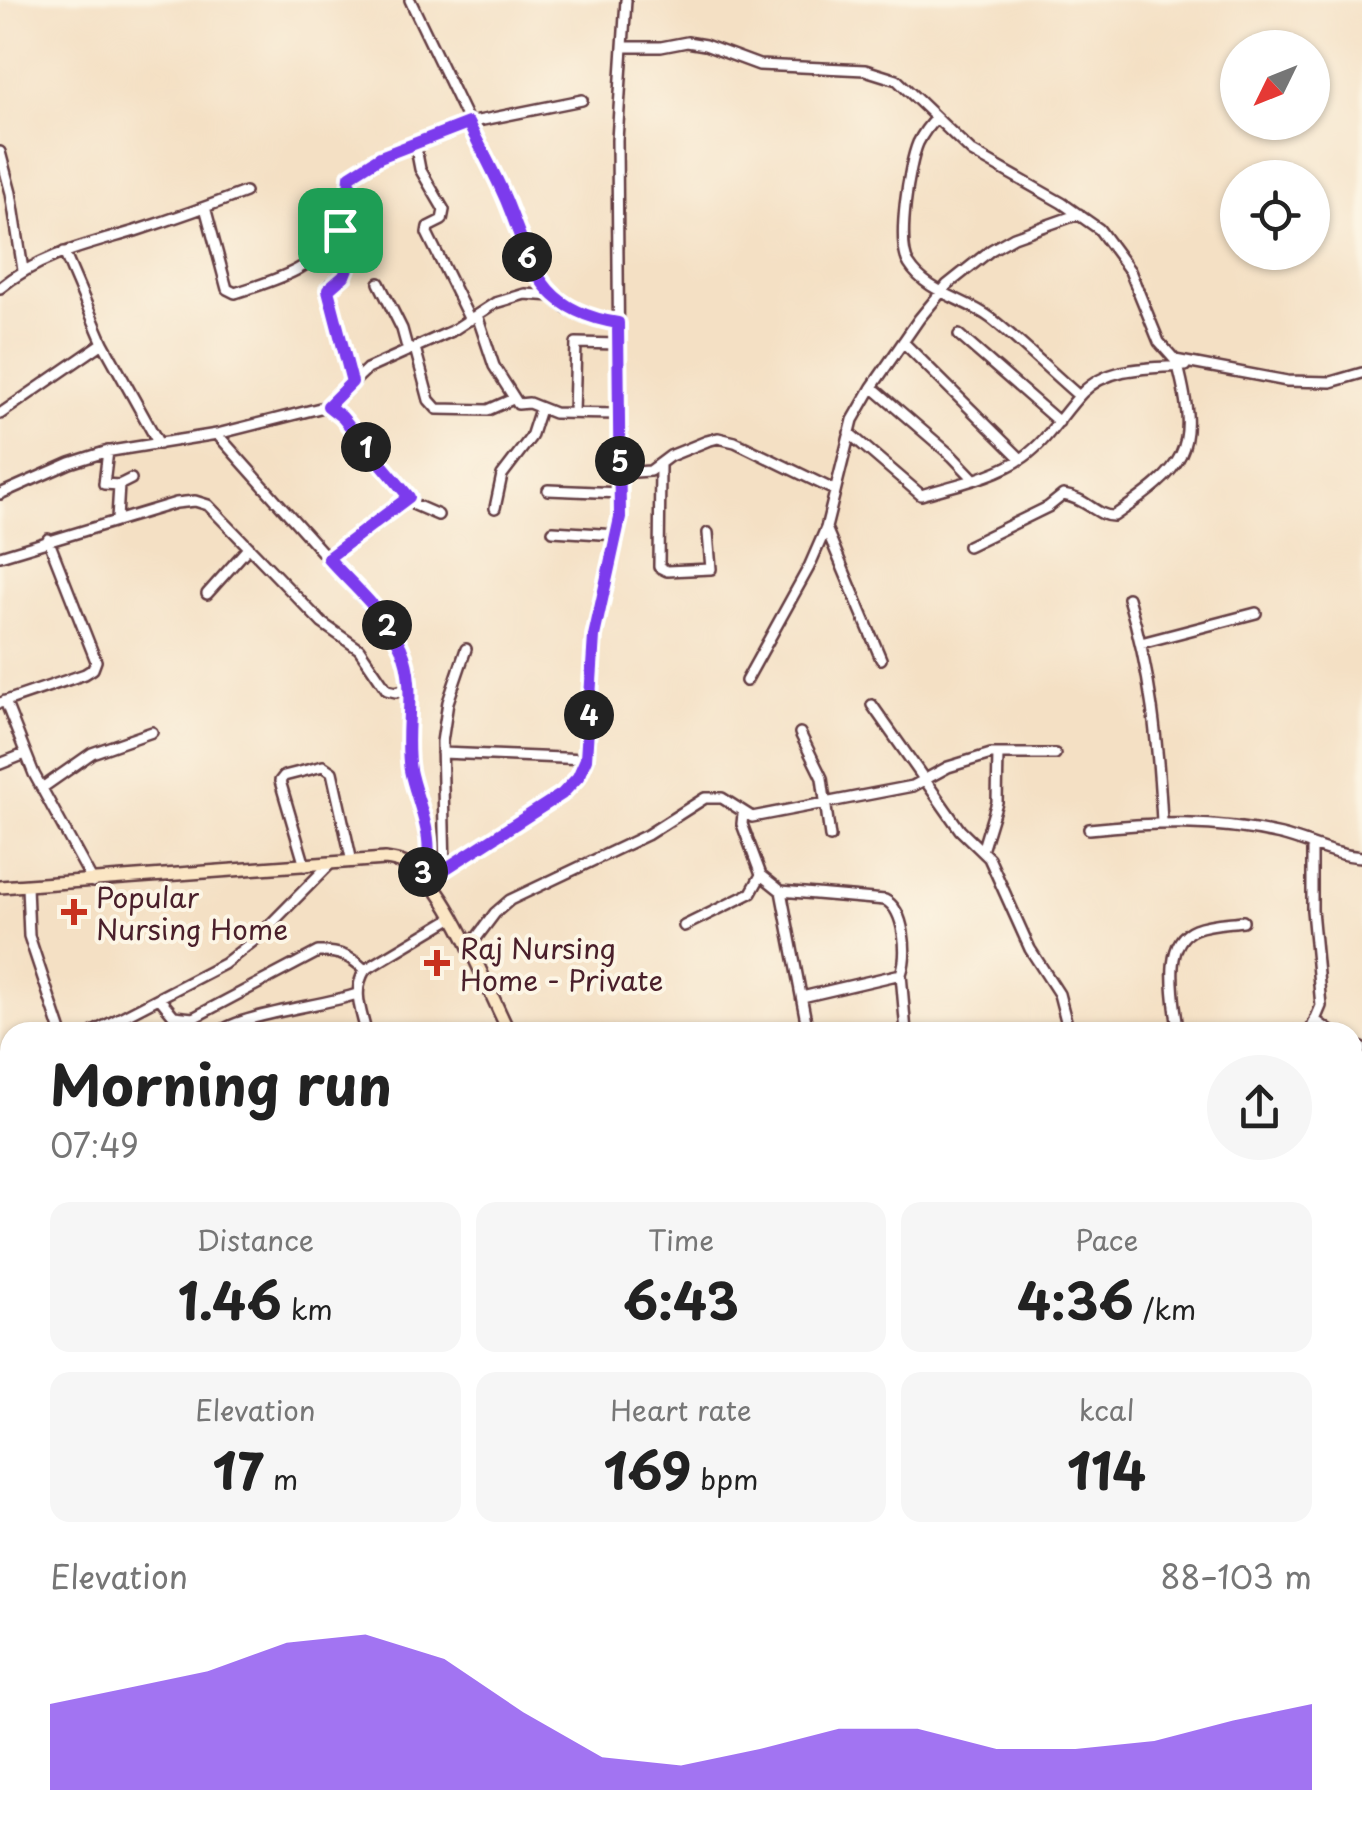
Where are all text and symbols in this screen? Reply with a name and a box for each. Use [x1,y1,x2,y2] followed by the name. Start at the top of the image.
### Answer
[1220,30,1330,140] north arrow
[1220,30,1330,270] map controls
[1220,160,1330,270] button: locate
[298,188,383,273] pin
[313,203,368,258] icon: arrive
[502,232,552,282] pin: 6
[517,235,537,278] text: 6
[341,422,391,472] pin: 1
[359,425,373,468] text: 1
[595,436,645,486] pin: 5
[611,439,629,482] text: 5
[362,600,412,650] pin: 2
[377,603,397,646] text: 2
[564,690,614,740] pin: 4
[579,693,599,736] text: 4
[398,847,448,897] pin: 3
[414,850,432,893] text: 3
[96,875,288,950] place label: Popular Nursing Home
[61,899,87,925] marker: Popular Nursing Home
[460,926,663,1001] place label: Raj Nursing Home - Private
[424,950,450,976] marker: Raj Nursing Home - Private
[50,1042,392,1125] text: Morning run
[1207,1055,1312,1160] button: share
[50,1121,139,1169] text: 07:49
[197,1218,314,1261] text: Distance
[648,1218,714,1261] text: Time
[1075,1218,1138,1261] text: Pace
[178,1261,282,1337] text: 1.46
[623,1261,739,1337] text: 6:43
[1017,1261,1134,1337] text: 4:36
[282,1287,333,1330] text: km
[1134,1287,1196,1330] text: /km
[195,1388,316,1431] text: Elevation
[610,1388,752,1431] text: Heart rate
[1079,1388,1135,1431] text: kcal
[212,1431,264,1507] text: 17
[603,1431,691,1507] text: 169
[1067,1431,1146,1507] text: 114
[264,1457,298,1500] text: m
[691,1457,759,1500] text: bpm
[50,1552,188,1600] text: Elevation
[1161,1552,1312,1600] text: 88–103 m

